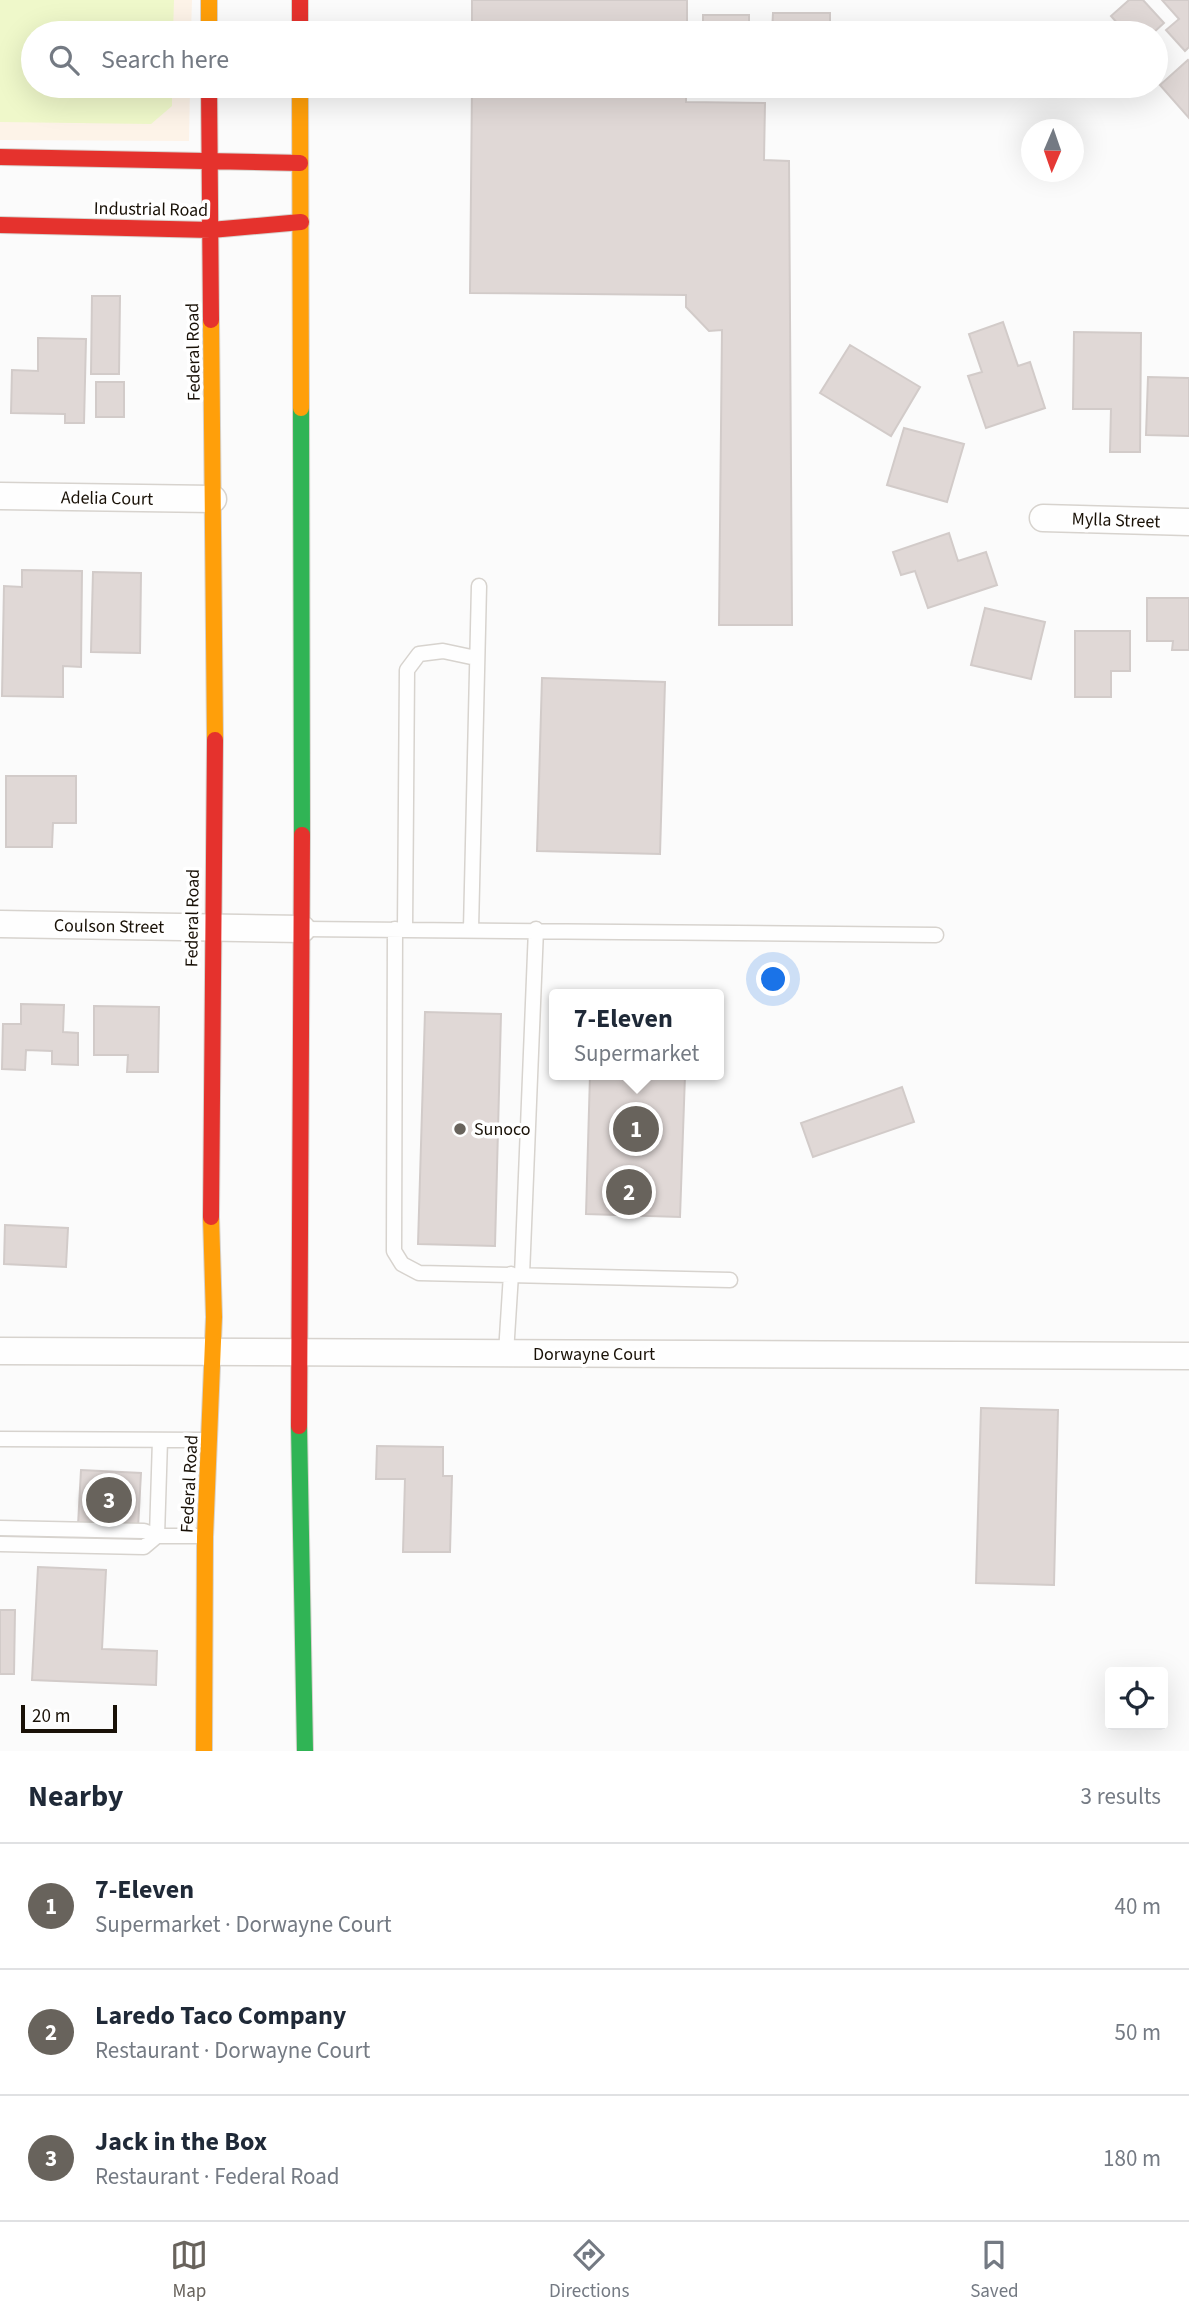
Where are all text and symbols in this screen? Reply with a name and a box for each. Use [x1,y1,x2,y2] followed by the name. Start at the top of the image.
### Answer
[21,21,1168,98] search box
[45,41,83,79] icon: search
[101,41,229,78] text: Search here
[1021,119,1084,182] north arrow
[94,196,208,223] street label: Industrial Road
[180,303,207,401] street label: Federal Road
[61,485,153,512] street label: Adelia Court
[1071,506,1161,535] street label: Mylla Street
[179,869,206,967] street label: Federal Road
[54,913,164,940] street label: Coulson Street
[756,962,790,996] your location
[549,989,724,1080] popup
[574,1000,673,1037] text: 7-Eleven
[574,1037,699,1070] text: Supermarket
[613,1103,659,1155] pin: 1
[474,1117,531,1142] place label: Sunoco
[452,1121,468,1137] marker: Sunoco
[606,1166,652,1218] pin: 2
[533,1342,655,1367] street label: Dorwayne Court
[174,1434,205,1534] street label: Federal Road
[86,1474,132,1526] pin: 3
[1105,1667,1168,1730] map controls
[1105,1667,1168,1730] button: locate
[21,1702,117,1734] scale bar
[32,1703,70,1730] text: 20 m
[28,1775,123,1818] text: Nearby
[1081,1780,1161,1813] text: 3 results
[95,1871,194,1908] text: 7-Eleven
[45,1890,57,1923] text: 1
[1114,1890,1161,1923] text: 40 m
[95,1908,392,1941] text: Supermarket · Dorwayne Court
[95,1997,346,2034] text: Laredo Taco Company
[45,2016,57,2049] text: 2
[1114,2016,1161,2049] text: 50 m
[95,2034,370,2067] text: Restaurant · Dorwayne Court
[95,2123,267,2160] text: Jack in the Box
[45,2142,57,2175] text: 3
[1103,2142,1161,2175] text: 180 m
[95,2160,340,2193] text: Restaurant · Federal Road
[170,2236,208,2305] tab: Map
[549,2236,629,2305] tab: Directions
[970,2236,1019,2305] tab: Saved

